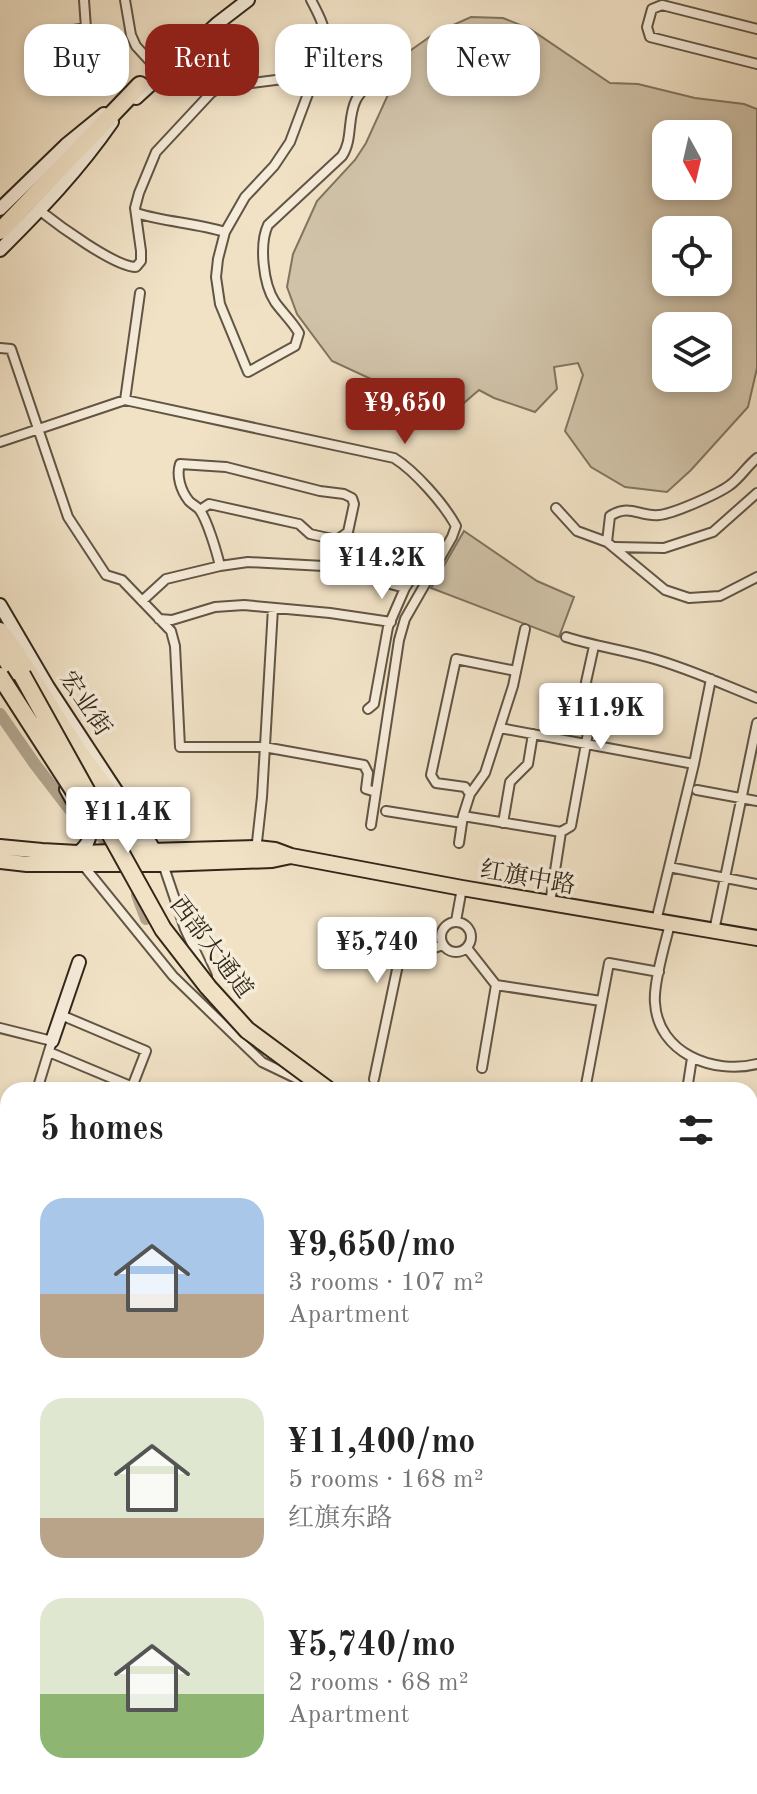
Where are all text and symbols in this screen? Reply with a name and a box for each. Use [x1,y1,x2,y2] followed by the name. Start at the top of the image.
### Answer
[24,24,129,96] chip: Buy
[145,24,259,96] chip: Rent
[275,24,411,96] chip: Filters
[427,24,540,96] chip: New
[652,120,732,200] north arrow
[652,120,732,392] map controls
[652,216,732,296] button: locate
[652,312,732,392] button: layers
[340,378,470,446] pin: ¥9,650
[364,391,446,417] text: ¥9,650
[317,533,447,601] pin: ¥14.2K
[338,546,426,572] text: ¥14.2K
[54,666,117,741] street label: 宏业街
[536,683,666,751] pin: ¥11.9K
[557,696,645,722] text: ¥11.9K
[63,787,193,855] pin: ¥11.4K
[84,800,172,826] text: ¥11.4K
[478,856,578,899] street label: 红旗中路
[165,891,258,1003] street label: 西部大通道
[312,917,442,985] pin: ¥5,740
[336,930,418,956] text: ¥5,740
[674,1108,718,1152] icon: filters
[40,1113,163,1147] text: 5 homes
[288,1229,456,1263] text: ¥9,650/mo
[104,1230,200,1326] icon: home
[288,1270,484,1296] text: 3 rooms · 107 m²
[288,1302,410,1328] text: Apartment
[288,1426,475,1460] text: ¥11,400/mo
[104,1430,200,1526] icon: home
[288,1467,484,1493] text: 5 rooms · 168 m²
[288,1506,392,1532] text: 红旗东路
[288,1629,456,1663] text: ¥5,740/mo
[104,1630,200,1726] icon: home
[288,1670,469,1696] text: 2 rooms · 68 m²
[288,1702,410,1728] text: Apartment

